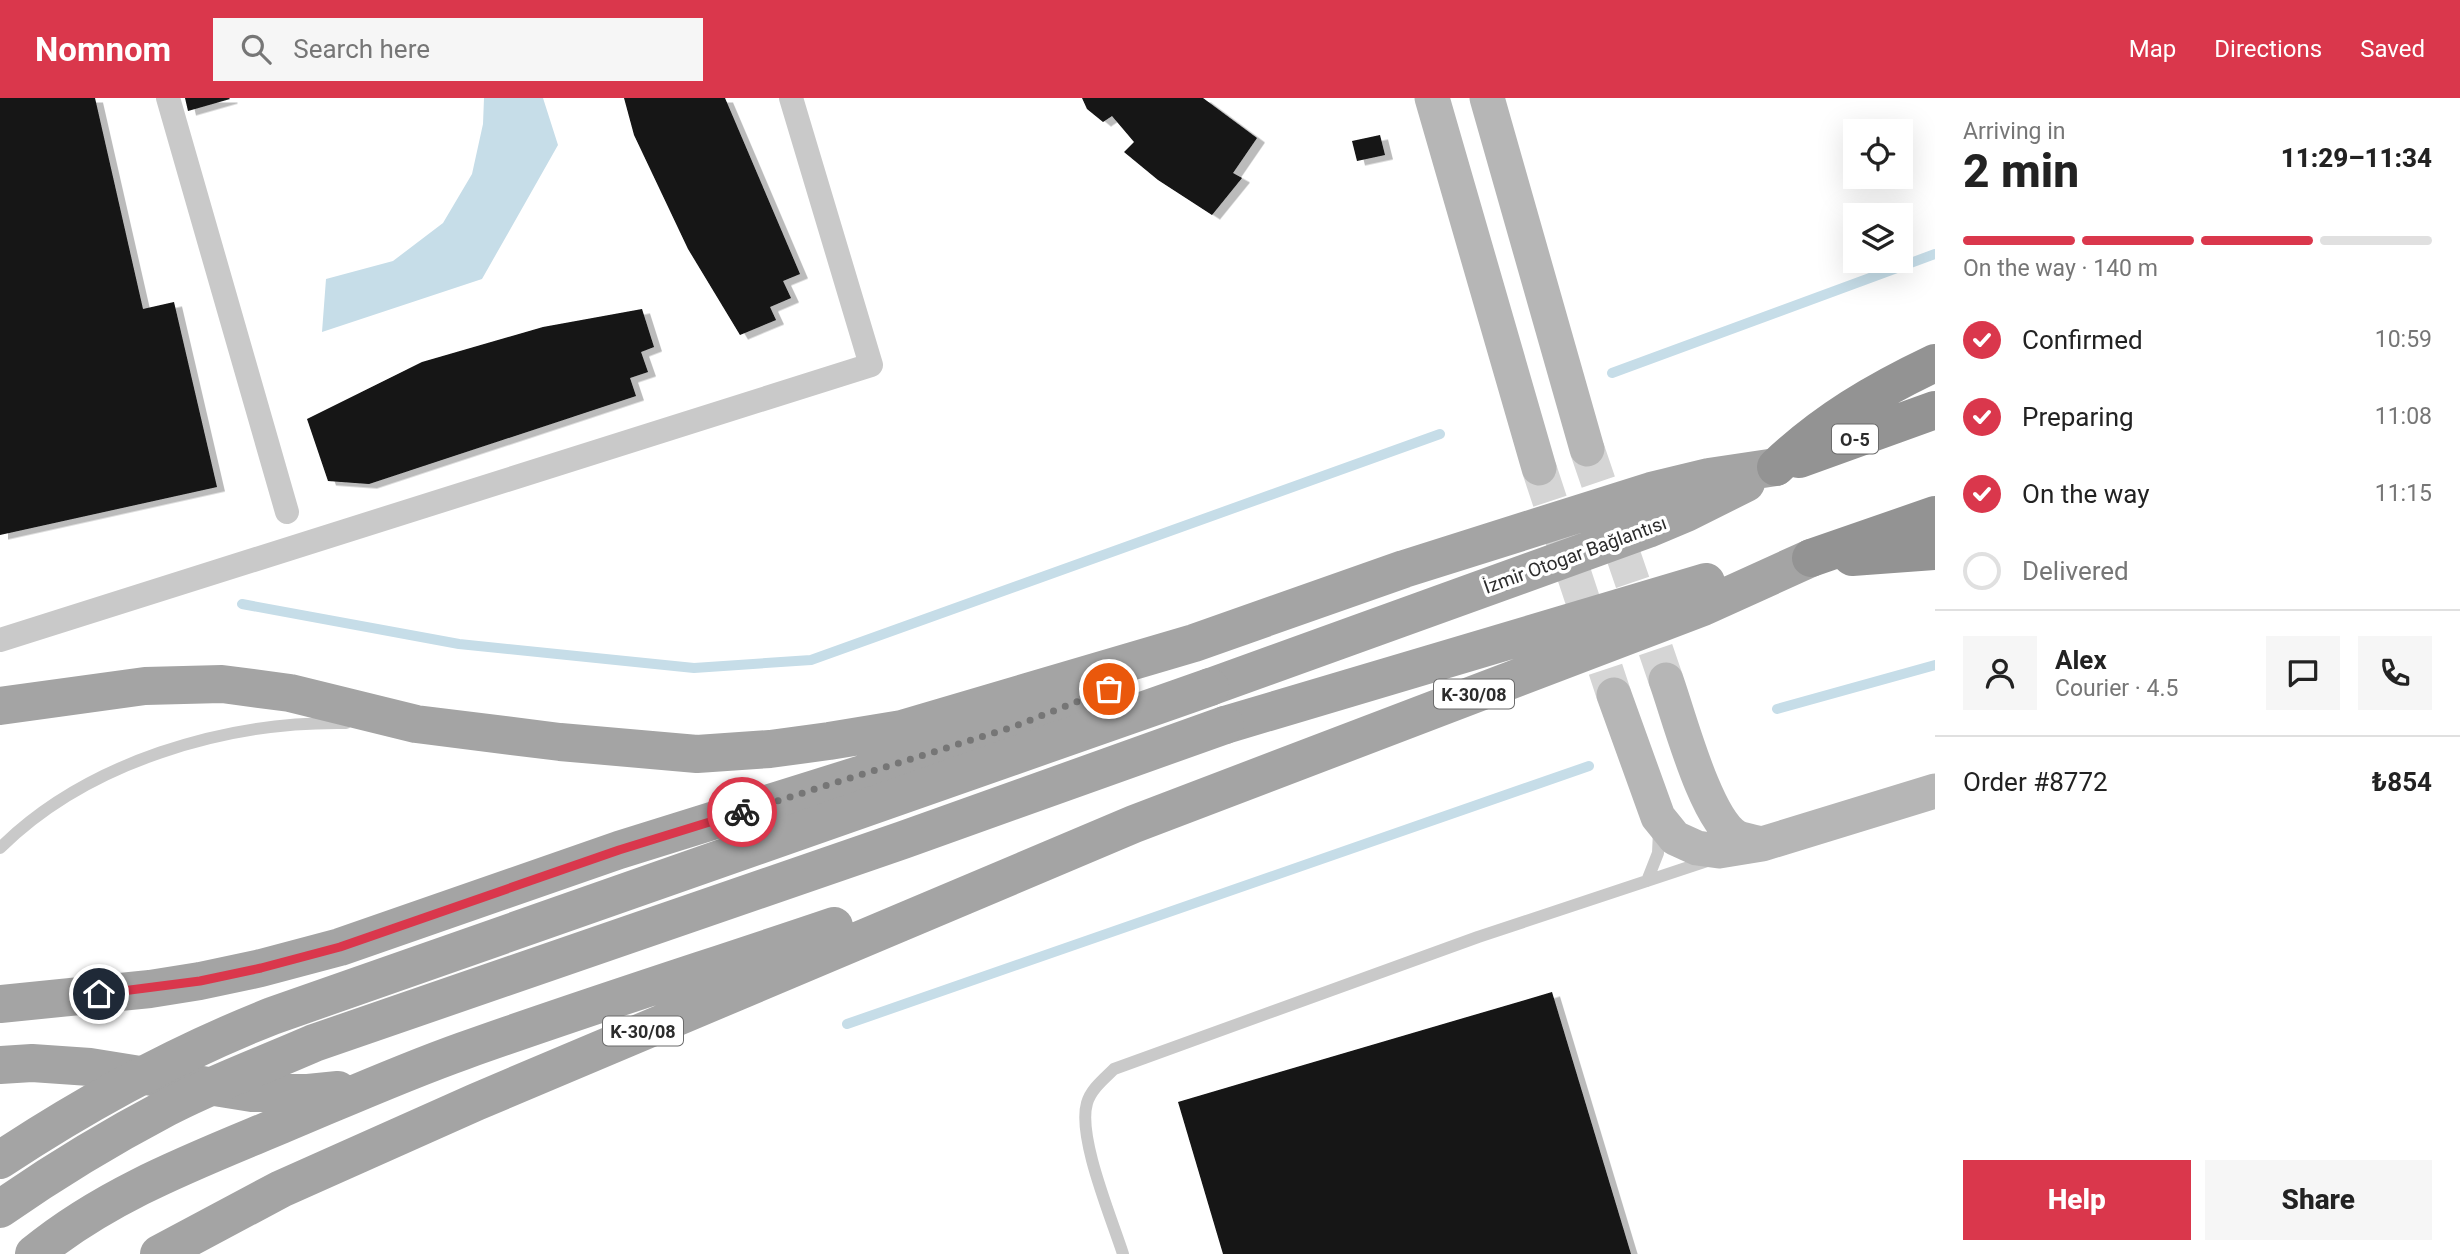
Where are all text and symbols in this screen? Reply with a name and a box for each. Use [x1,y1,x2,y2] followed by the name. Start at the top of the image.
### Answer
[213,18,703,81] search box
[35,30,171,69] text: Nomnom
[237,30,275,68] icon: search
[293,34,430,64] text: Search here
[2129,35,2176,63] text: Map
[2214,35,2322,63] text: Directions
[2360,35,2425,63] text: Saved
[1963,118,2066,145] text: Arriving in
[1843,119,1913,273] map controls
[1843,119,1913,189] button: locate
[2281,143,2432,173] text: 11:29–11:34
[1963,144,2079,198] text: 2 min
[1843,203,1913,273] button: layers
[1963,255,2158,282] text: On the way · 140 m
[1963,321,2001,359] icon: check
[2022,325,2143,355] text: Confirmed
[2375,326,2432,353] text: 10:59
[1963,398,2001,436] icon: check
[2022,402,2134,432] text: Preparing
[2375,403,2432,430] text: 11:08
[1832,424,1878,454] road number: O-5
[1963,475,2001,513] icon: check
[2022,479,2150,509] text: On the way
[2375,480,2432,507] text: 11:15
[1480,511,1670,599] street label: İzmir Otogar Bağlantısı
[2022,556,2129,586] text: Delivered
[1963,636,2037,710] button: person
[2266,636,2340,710] button: chat
[2358,636,2432,710] button: phone
[2055,645,2107,675] text: Alex
[1079,659,1139,719] pin
[1090,670,1128,708] icon: bag
[2055,675,2178,702] text: Courier · 4.5
[1434,680,1514,708] road number: K-30/08
[1963,767,2108,797] text: Order #8772
[2372,767,2432,797] text: ₺854
[707,777,777,847] courier
[723,793,761,831] icon: bike
[69,964,129,1024] pin
[80,975,118,1013] icon: home
[603,1016,683,1046] road number: K-30/08
[1963,1160,2191,1240] button: Help
[2205,1160,2432,1240] button: Share

